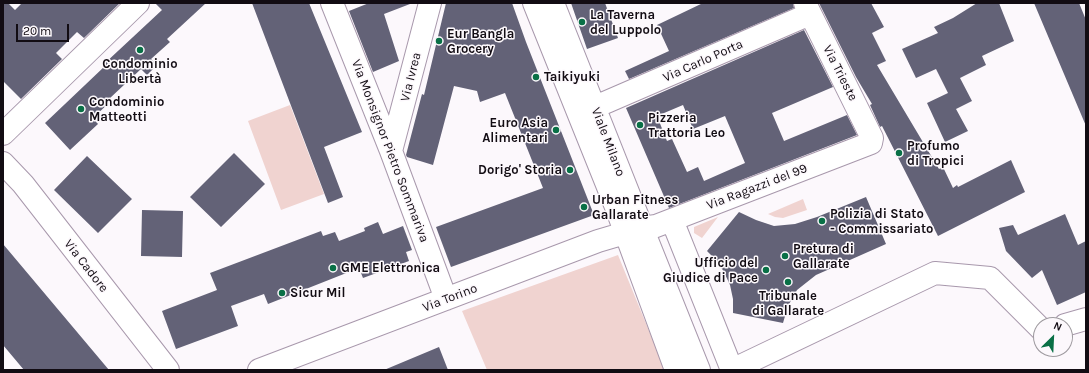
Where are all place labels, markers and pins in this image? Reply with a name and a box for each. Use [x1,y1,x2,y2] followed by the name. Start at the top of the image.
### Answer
[590,7,661,38] place label: La Taverna del Luppolo
[577,17,587,27] marker: La Taverna del Luppolo
[447,26,514,57] place label: Eur Bangla Grocery
[434,36,444,46] marker: Eur Bangla Grocery
[135,45,145,55] marker: Condominio Libertà
[102,56,178,87] place label: Condominio Libertà
[544,69,600,85] place label: Taikiyuki
[531,72,541,82] marker: Taikiyuki
[89,94,164,125] place label: Condominio Matteotti
[76,104,86,114] marker: Condominio Matteotti
[648,110,725,141] place label: Pizzeria Trattoria Leo
[482,115,548,146] place label: Euro Asia Alimentari
[635,120,645,130] marker: Pizzeria Trattoria Leo
[551,125,561,135] marker: Euro Asia Alimentari
[907,138,964,169] place label: Profumo di Tropici
[894,148,904,158] marker: Profumo di Tropici
[478,162,562,178] place label: Dorigo' Storia
[565,165,575,175] marker: Dorigo' Storia
[592,192,678,223] place label: Urban Fitness Gallarate
[579,202,589,212] marker: Urban Fitness Gallarate
[830,206,933,237] place label: Polizia di Stato - Commissariato
[817,216,827,226] marker: Polizia di Stato - Commissariato
[793,241,854,272] place label: Pretura di Gallarate
[780,251,790,261] marker: Pretura di Gallarate
[663,255,758,286] place label: Ufficio del Giudice di Pace
[341,260,440,276] place label: GME Elettronica
[328,263,338,273] marker: GME Elettronica
[761,265,771,275] marker: Ufficio del Giudice di Pace
[783,277,793,287] marker: Tribunale di Gallarate
[290,285,346,301] place label: Sicur Mil
[277,288,287,298] marker: Sicur Mil
[752,288,824,319] place label: Tribunale di Gallarate

